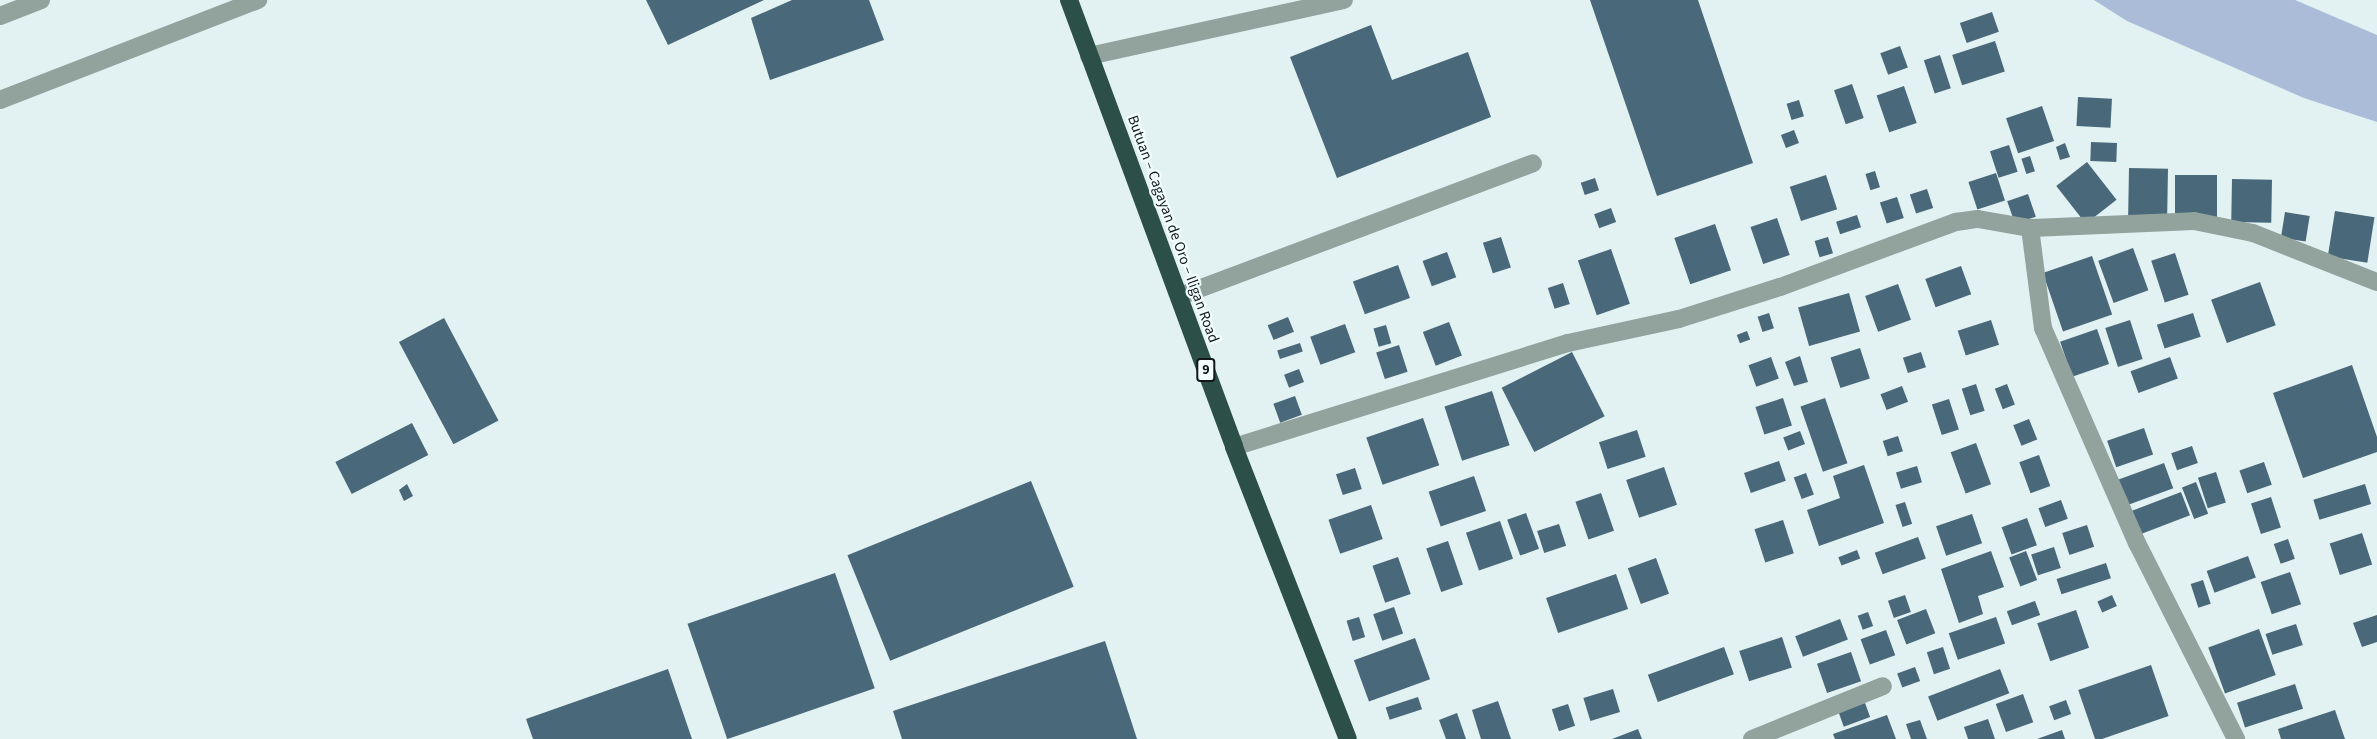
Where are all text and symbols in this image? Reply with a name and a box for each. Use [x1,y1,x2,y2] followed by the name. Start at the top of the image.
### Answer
[1123,113,1223,345] street label: Butuan – Cagayan de Oro – Iligan Road
[1196,359,1216,381] road number: 9

